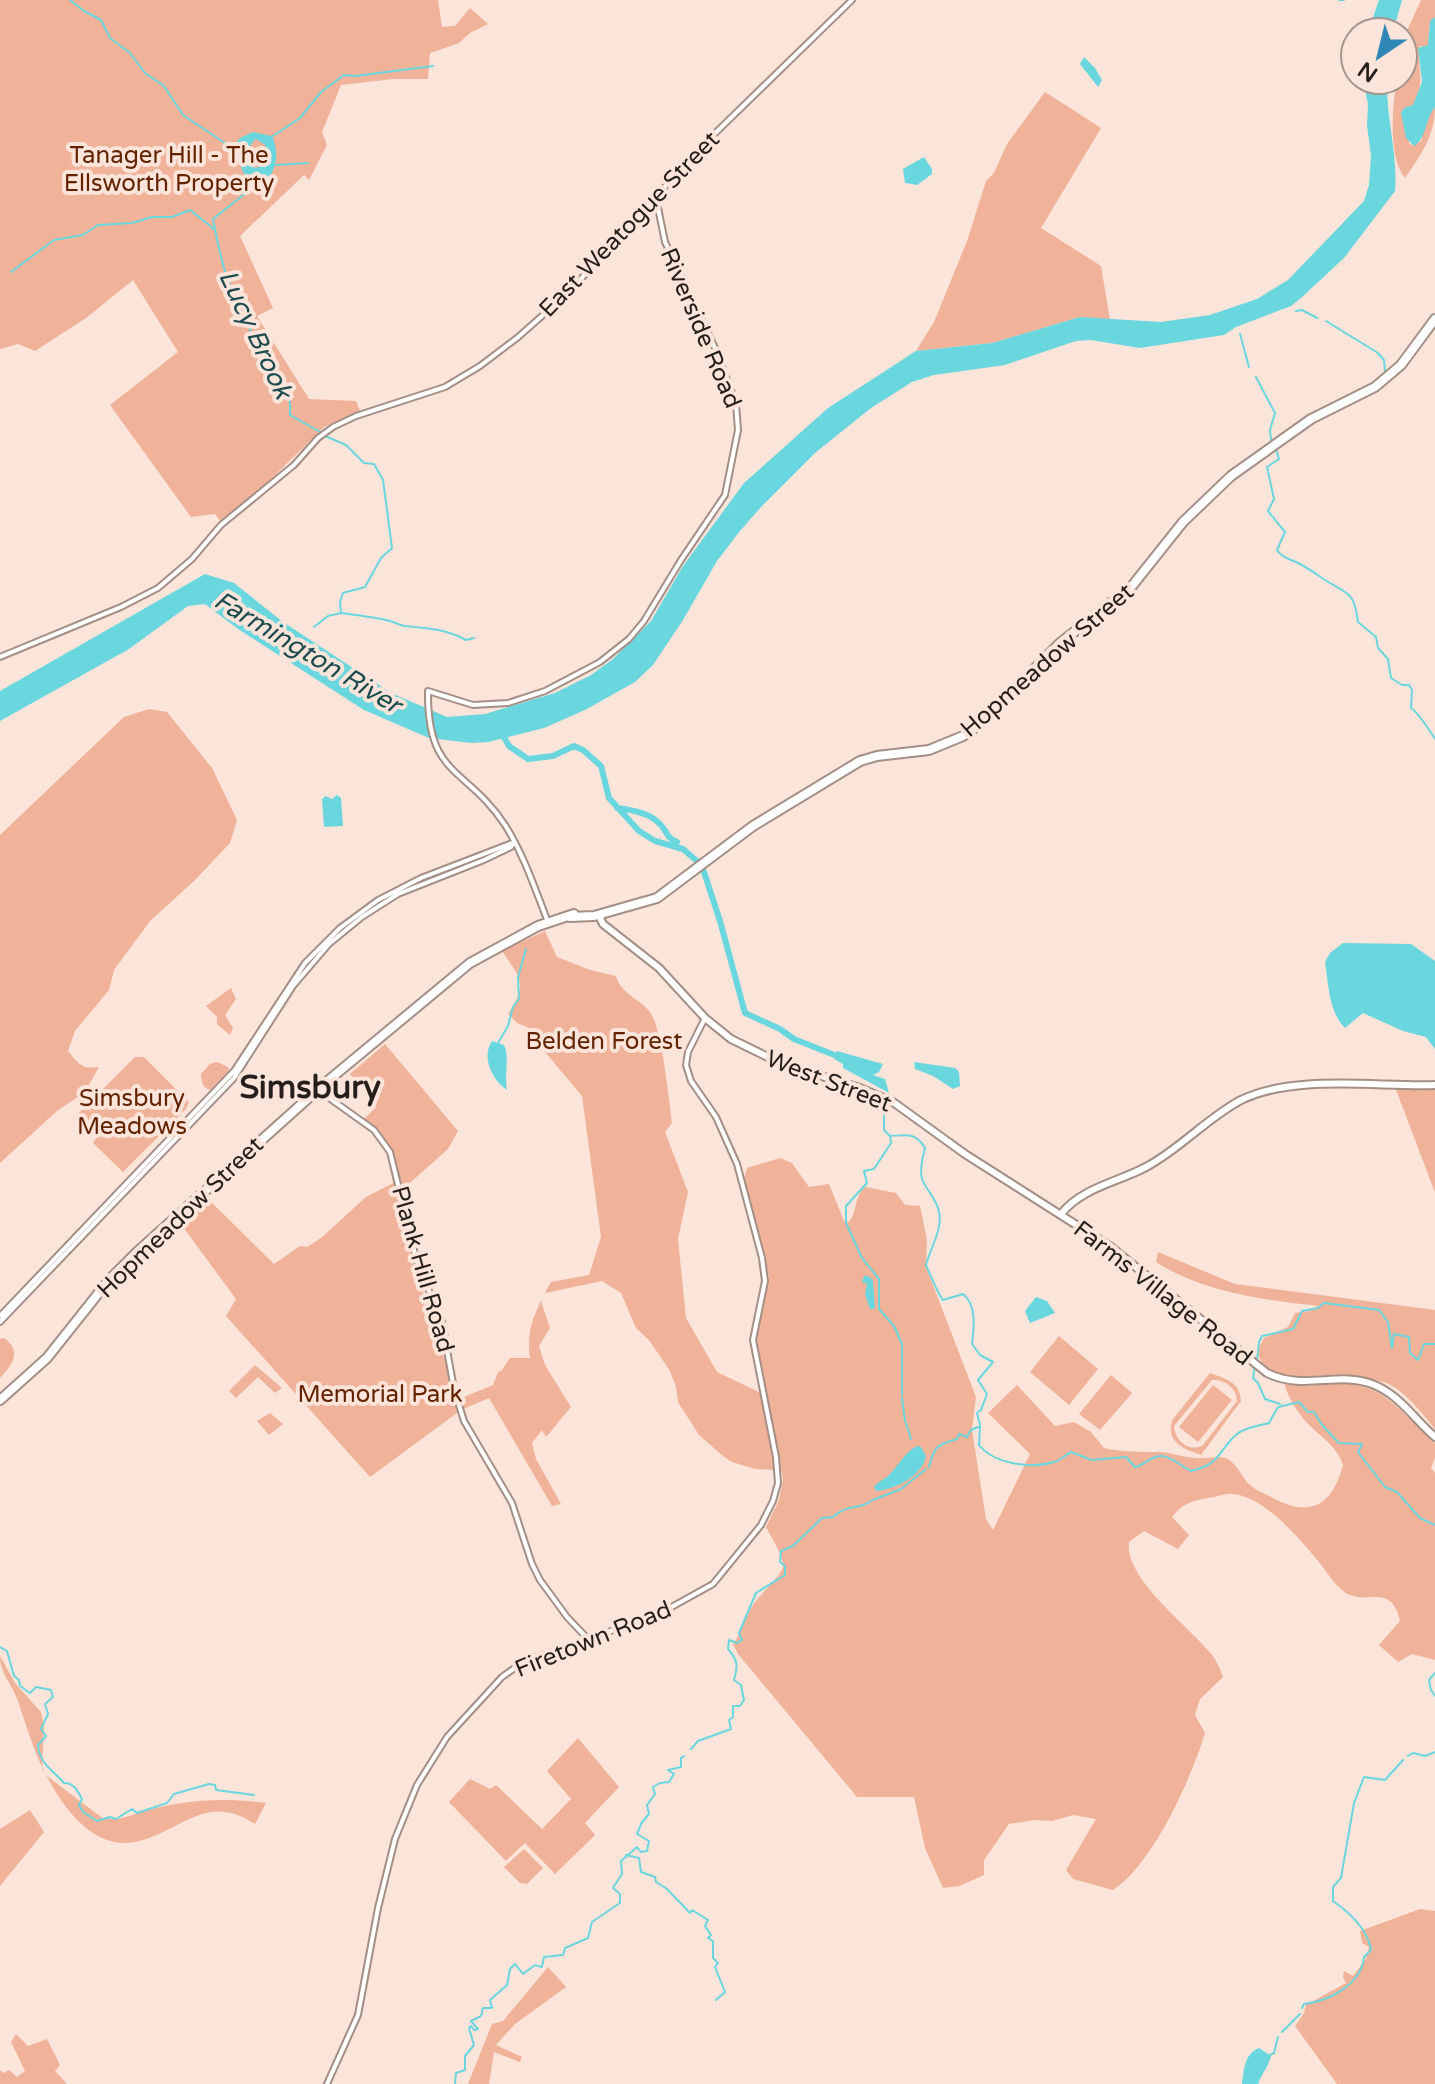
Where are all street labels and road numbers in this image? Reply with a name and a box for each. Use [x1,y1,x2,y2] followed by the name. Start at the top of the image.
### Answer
[533,125,726,323] street label: East Weatogue Street
[654,244,747,413] street label: Riverside Road
[955,577,1140,744] street label: Hopmeadow Street
[762,1044,896,1119] street label: West Street
[91,1131,270,1304] street label: Hopmeadow Street
[385,1183,460,1356] street label: Plank Hill Road
[1068,1215,1258,1372] street label: Farms Village Road
[511,1595,676,1684] street label: Firetown Road

